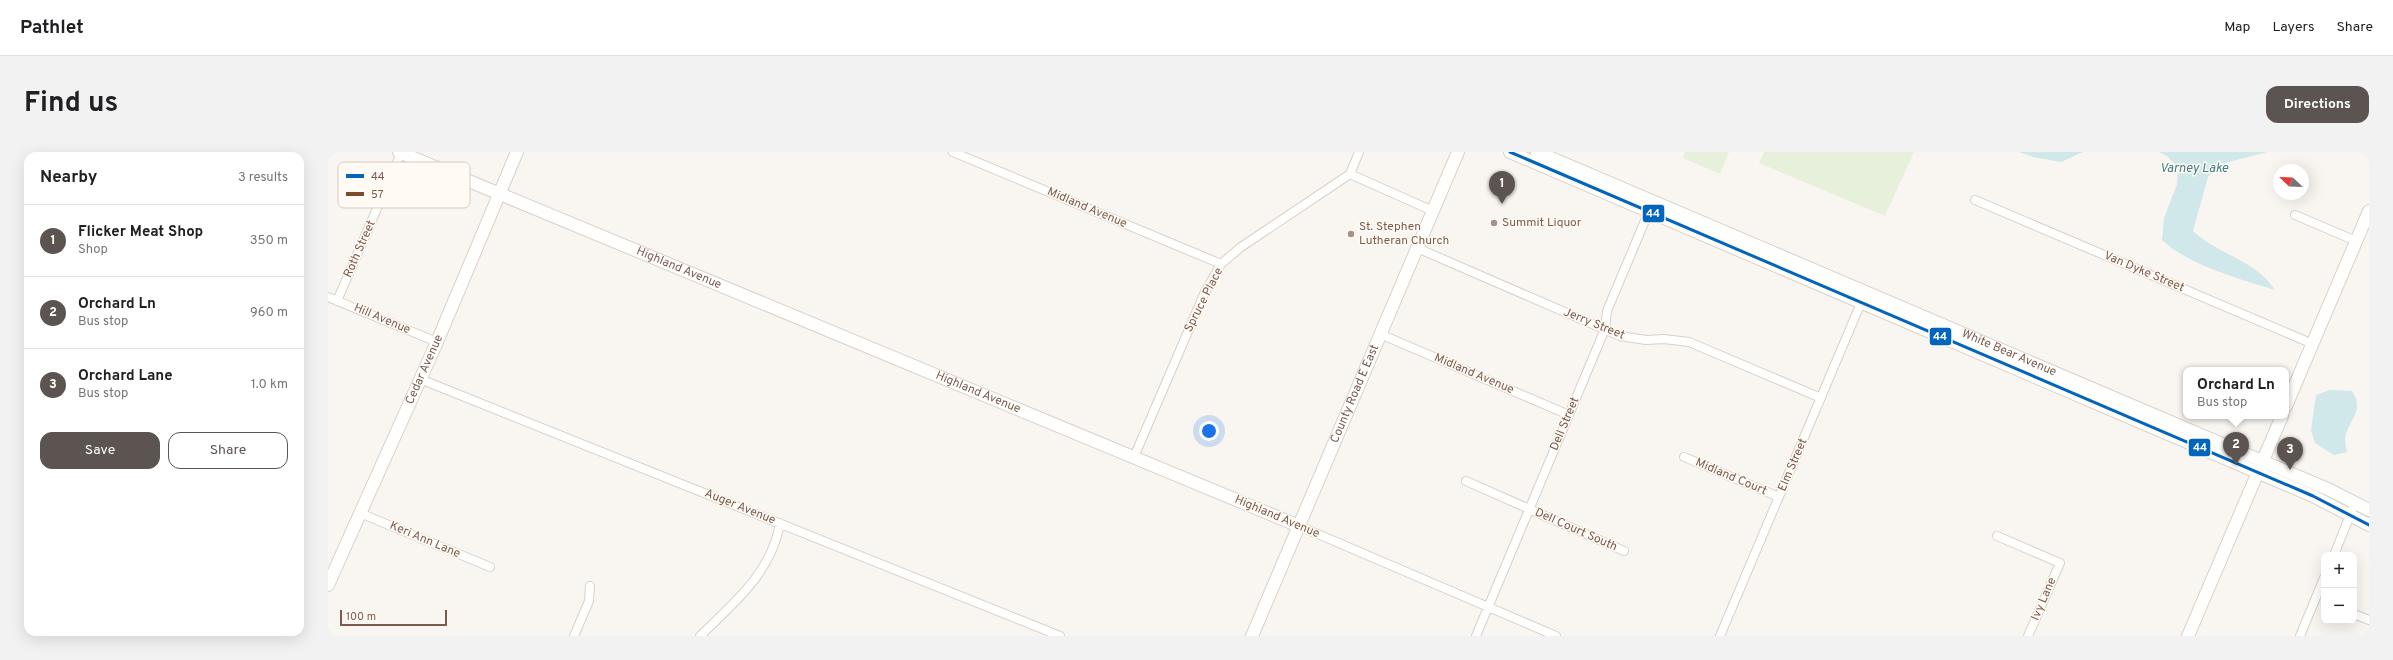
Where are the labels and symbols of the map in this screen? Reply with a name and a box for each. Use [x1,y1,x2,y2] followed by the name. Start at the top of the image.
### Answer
[2160,161,2229,177] water label: Varney Lake
[338,162,470,208] legend
[2273,164,2309,200] north arrow
[371,170,385,184] text: 44
[1489,171,1515,204] pin: 1
[1045,184,1129,232] street label: Midland Avenue
[371,188,384,202] text: 57
[1642,204,1665,223] line badge: 44
[1646,207,1660,221] text: 44
[1502,215,1582,231] place label: Summit Liquor
[340,218,380,280] street label: Roth Street
[1489,218,1499,228] marker: Summit Liquor
[1359,219,1449,249] place label: St. Stephen Lutheran Church
[1346,229,1356,239] marker: St. Stephen Lutheran Church
[634,243,724,293] street label: Highland Avenue
[2101,248,2187,296] street label: Van Dyke Street
[1181,265,1227,335] street label: Spruce Place
[351,300,413,338] street label: Hill Avenue
[1561,304,1627,344] street label: Jerry Street
[1959,326,2059,380] street label: White Bear Avenue
[1929,327,1952,346] line badge: 44
[1933,330,1947,344] text: 44
[402,332,447,407] street label: Cedar Avenue
[1327,342,1383,446] street label: County Road E East
[1432,350,1516,398] street label: Midland Avenue
[933,368,1023,417] street label: Highland Avenue
[1547,395,1583,453] street label: Dell Street
[1199,421,1219,441] your location
[2223,432,2249,465] pin: 2
[1775,436,1811,494] street label: Elm Street
[2277,437,2303,470] pin: 3
[2188,438,2211,457] line badge: 44
[2193,441,2207,455] text: 44
[1693,455,1769,499] street label: Midland Court
[702,485,778,529] street label: Auger Avenue
[1232,492,1322,542] street label: Highland Avenue
[1532,505,1620,555] street label: Dell Court South
[387,518,463,562] street label: Keri Ann Lane
[2028,575,2060,623] street label: Ivy Lane
[340,608,447,627] scale bar

